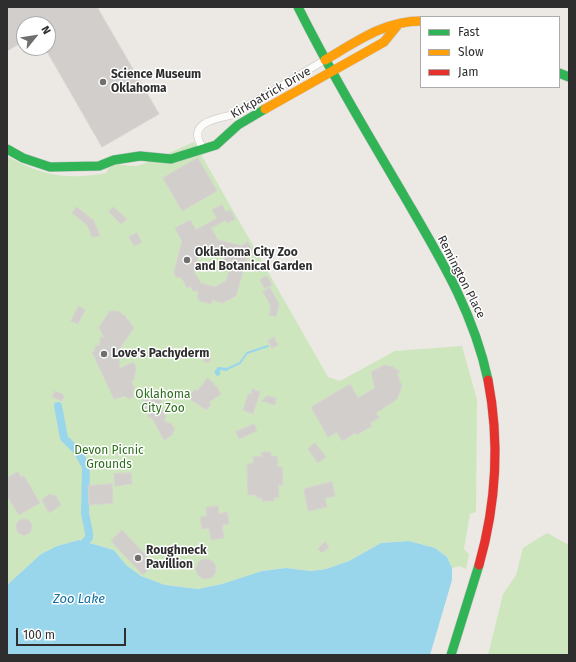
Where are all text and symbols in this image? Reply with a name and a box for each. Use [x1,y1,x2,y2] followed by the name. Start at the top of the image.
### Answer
[16,16,56,56] north arrow
[420,16,560,88] legend
[39,24,53,37] text: N
[458,25,480,39] text: Fast
[458,45,484,59] text: Slow
[228,64,314,122] street label: Kirkpatrick Drive
[458,65,478,79] text: Jam
[111,68,201,96] place label: Science Museum Oklahoma
[98,77,108,87] marker: Science Museum Oklahoma
[434,233,488,321] street label: Remington Place
[195,246,312,274] place label: Oklahoma City Zoo and Botanical Garden
[182,255,192,265] marker: Oklahoma City Zoo and Botanical Garden
[112,347,209,361] place label: Love's Pachyderm
[99,349,109,359] marker: Love's Pachyderm
[135,388,191,416] park label: Oklahoma City Zoo
[74,444,144,472] park label: Devon Picnic Grounds
[146,544,207,572] place label: Roughneck Pavillion
[133,553,143,563] marker: Roughneck Pavillion
[53,591,105,607] water label: Zoo Lake
[18,620,128,646] scale bar
[23,628,55,642] text: 100 m

